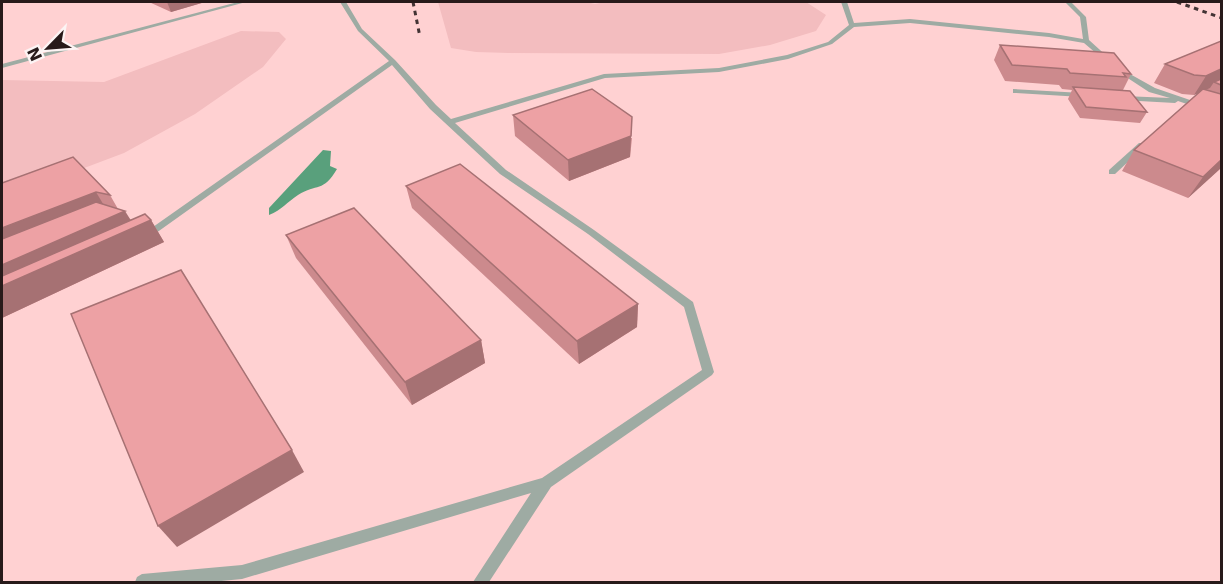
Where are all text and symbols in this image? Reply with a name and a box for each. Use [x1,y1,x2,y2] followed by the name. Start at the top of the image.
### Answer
[18,18,78,78] north arrow
[23,44,46,64] text: N

